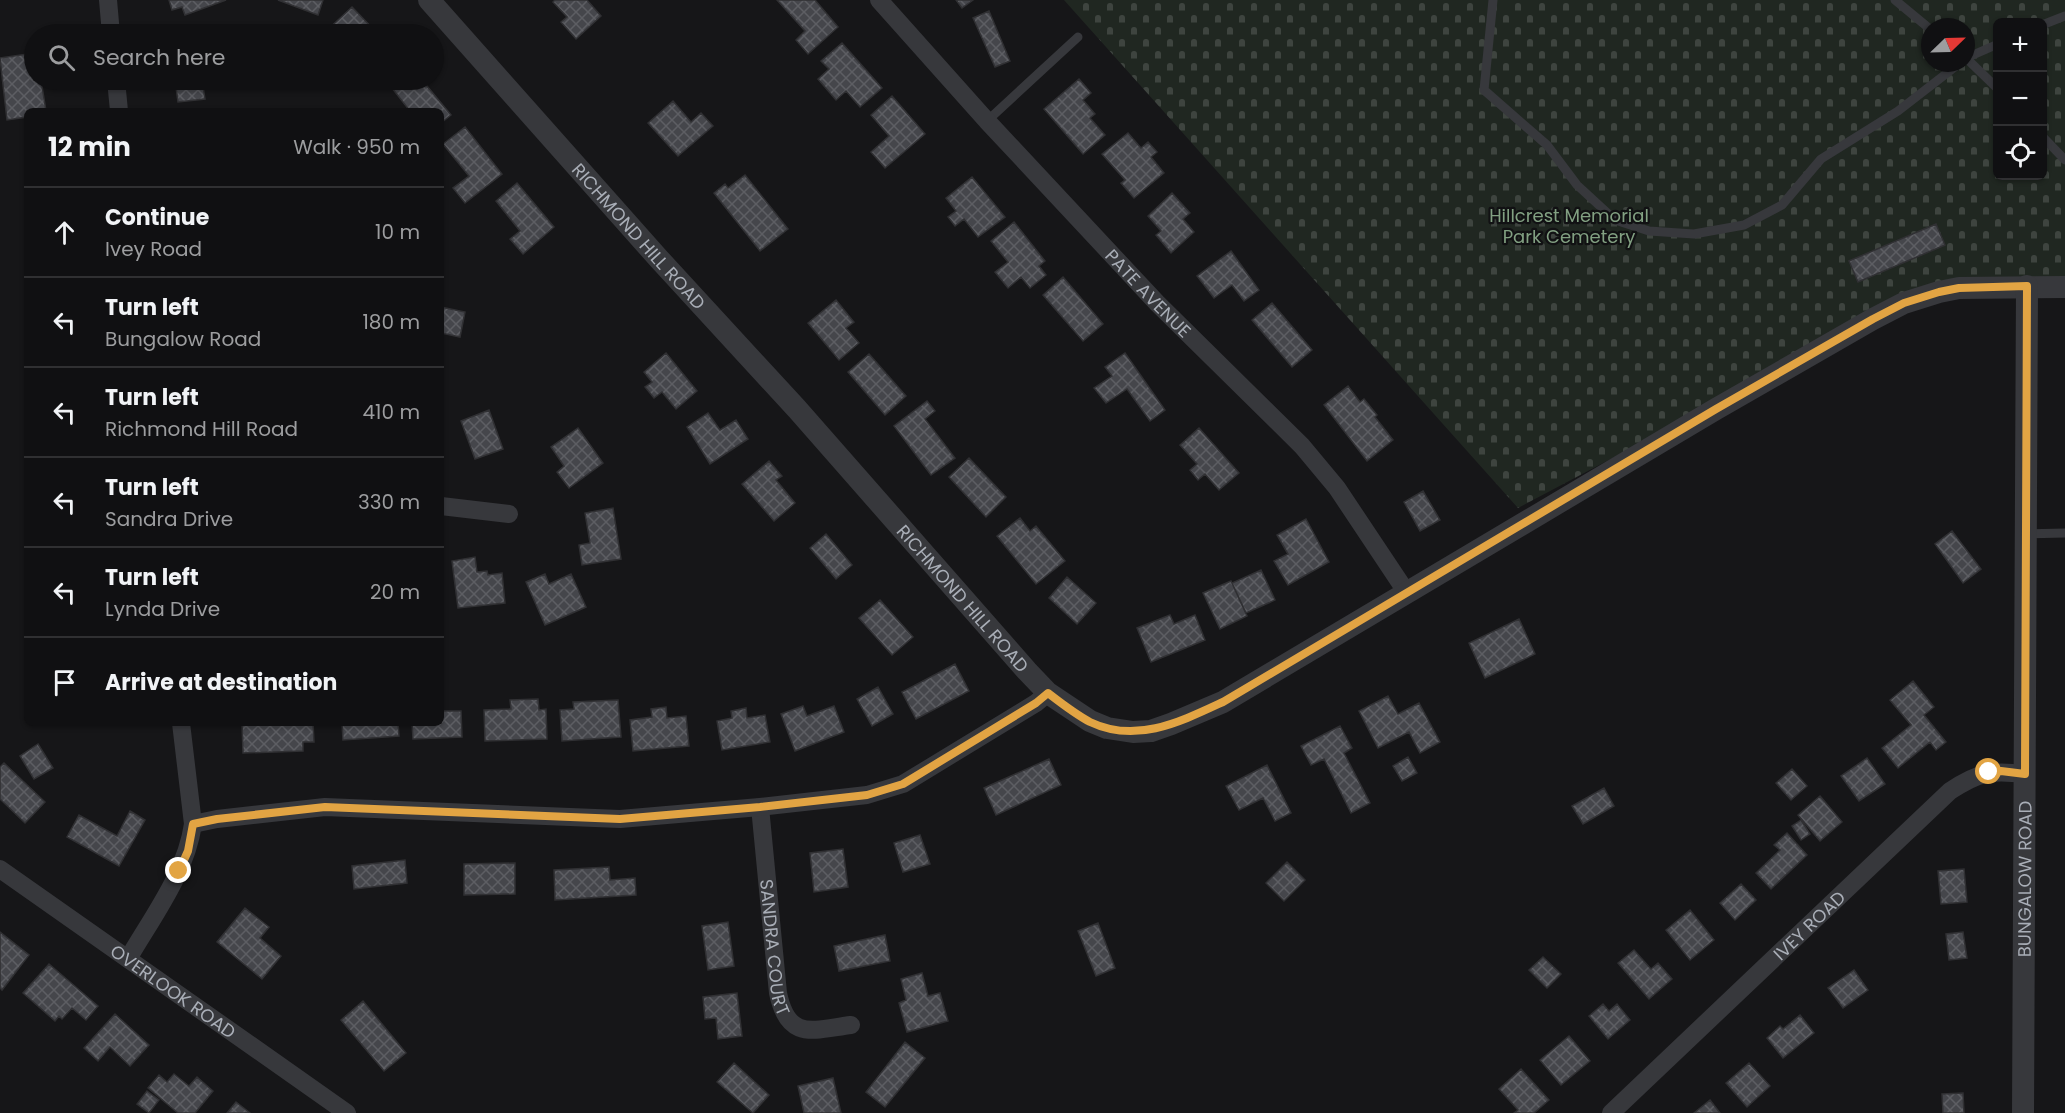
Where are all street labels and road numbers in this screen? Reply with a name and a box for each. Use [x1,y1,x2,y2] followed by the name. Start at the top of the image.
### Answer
[567,157,712,315] street label: RICHMOND HILL ROAD
[1100,243,1197,343] street label: PATE AVENUE
[891,519,1035,677] street label: RICHMOND HILL ROAD
[2011,801,2037,957] street label: BUNGALOW ROAD
[755,878,797,1020] street label: SANDRA COURT
[1767,885,1851,965] street label: IVEY ROAD
[106,938,241,1044] street label: OVERLOOK ROAD

